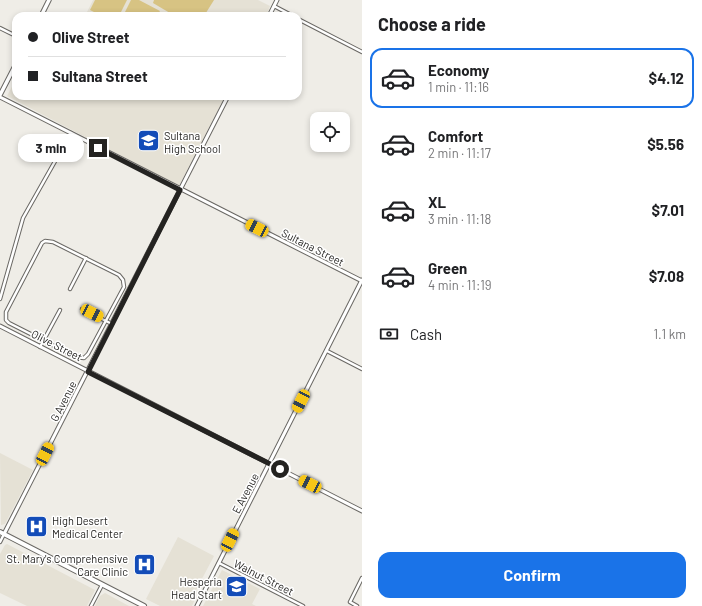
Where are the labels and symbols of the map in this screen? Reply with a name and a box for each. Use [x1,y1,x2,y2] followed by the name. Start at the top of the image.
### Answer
[135,128,161,154] school or university icon: Sultana High School
[164,129,221,155] place label: Sultana High School
[18,134,84,162] callout: 3 min
[89,139,107,157] route end
[244,217,270,239] car
[280,226,346,268] street label: Sultana Street
[79,302,105,324] car
[29,327,85,363] street label: Olive Street
[47,378,79,424] street label: G Avenue
[290,388,312,414] car
[34,441,56,467] car
[271,460,289,478] route start
[229,470,261,515] street label: E Avenue
[297,473,323,495] car
[24,513,50,539] hospital icon: High Desert Medical Center
[52,514,123,540] place label: High Desert Medical Center
[219,527,241,553] car
[131,551,157,577] hospital icon: St. Mary's Comprehensive Care Clinic
[7,552,128,578] place label: St. Mary's Comprehensive Care Clinic
[232,556,296,598] street label: Walnut Street
[224,574,250,600] school or university icon: Hesperia Head Start
[171,575,222,601] place label: Hesperia Head Start

